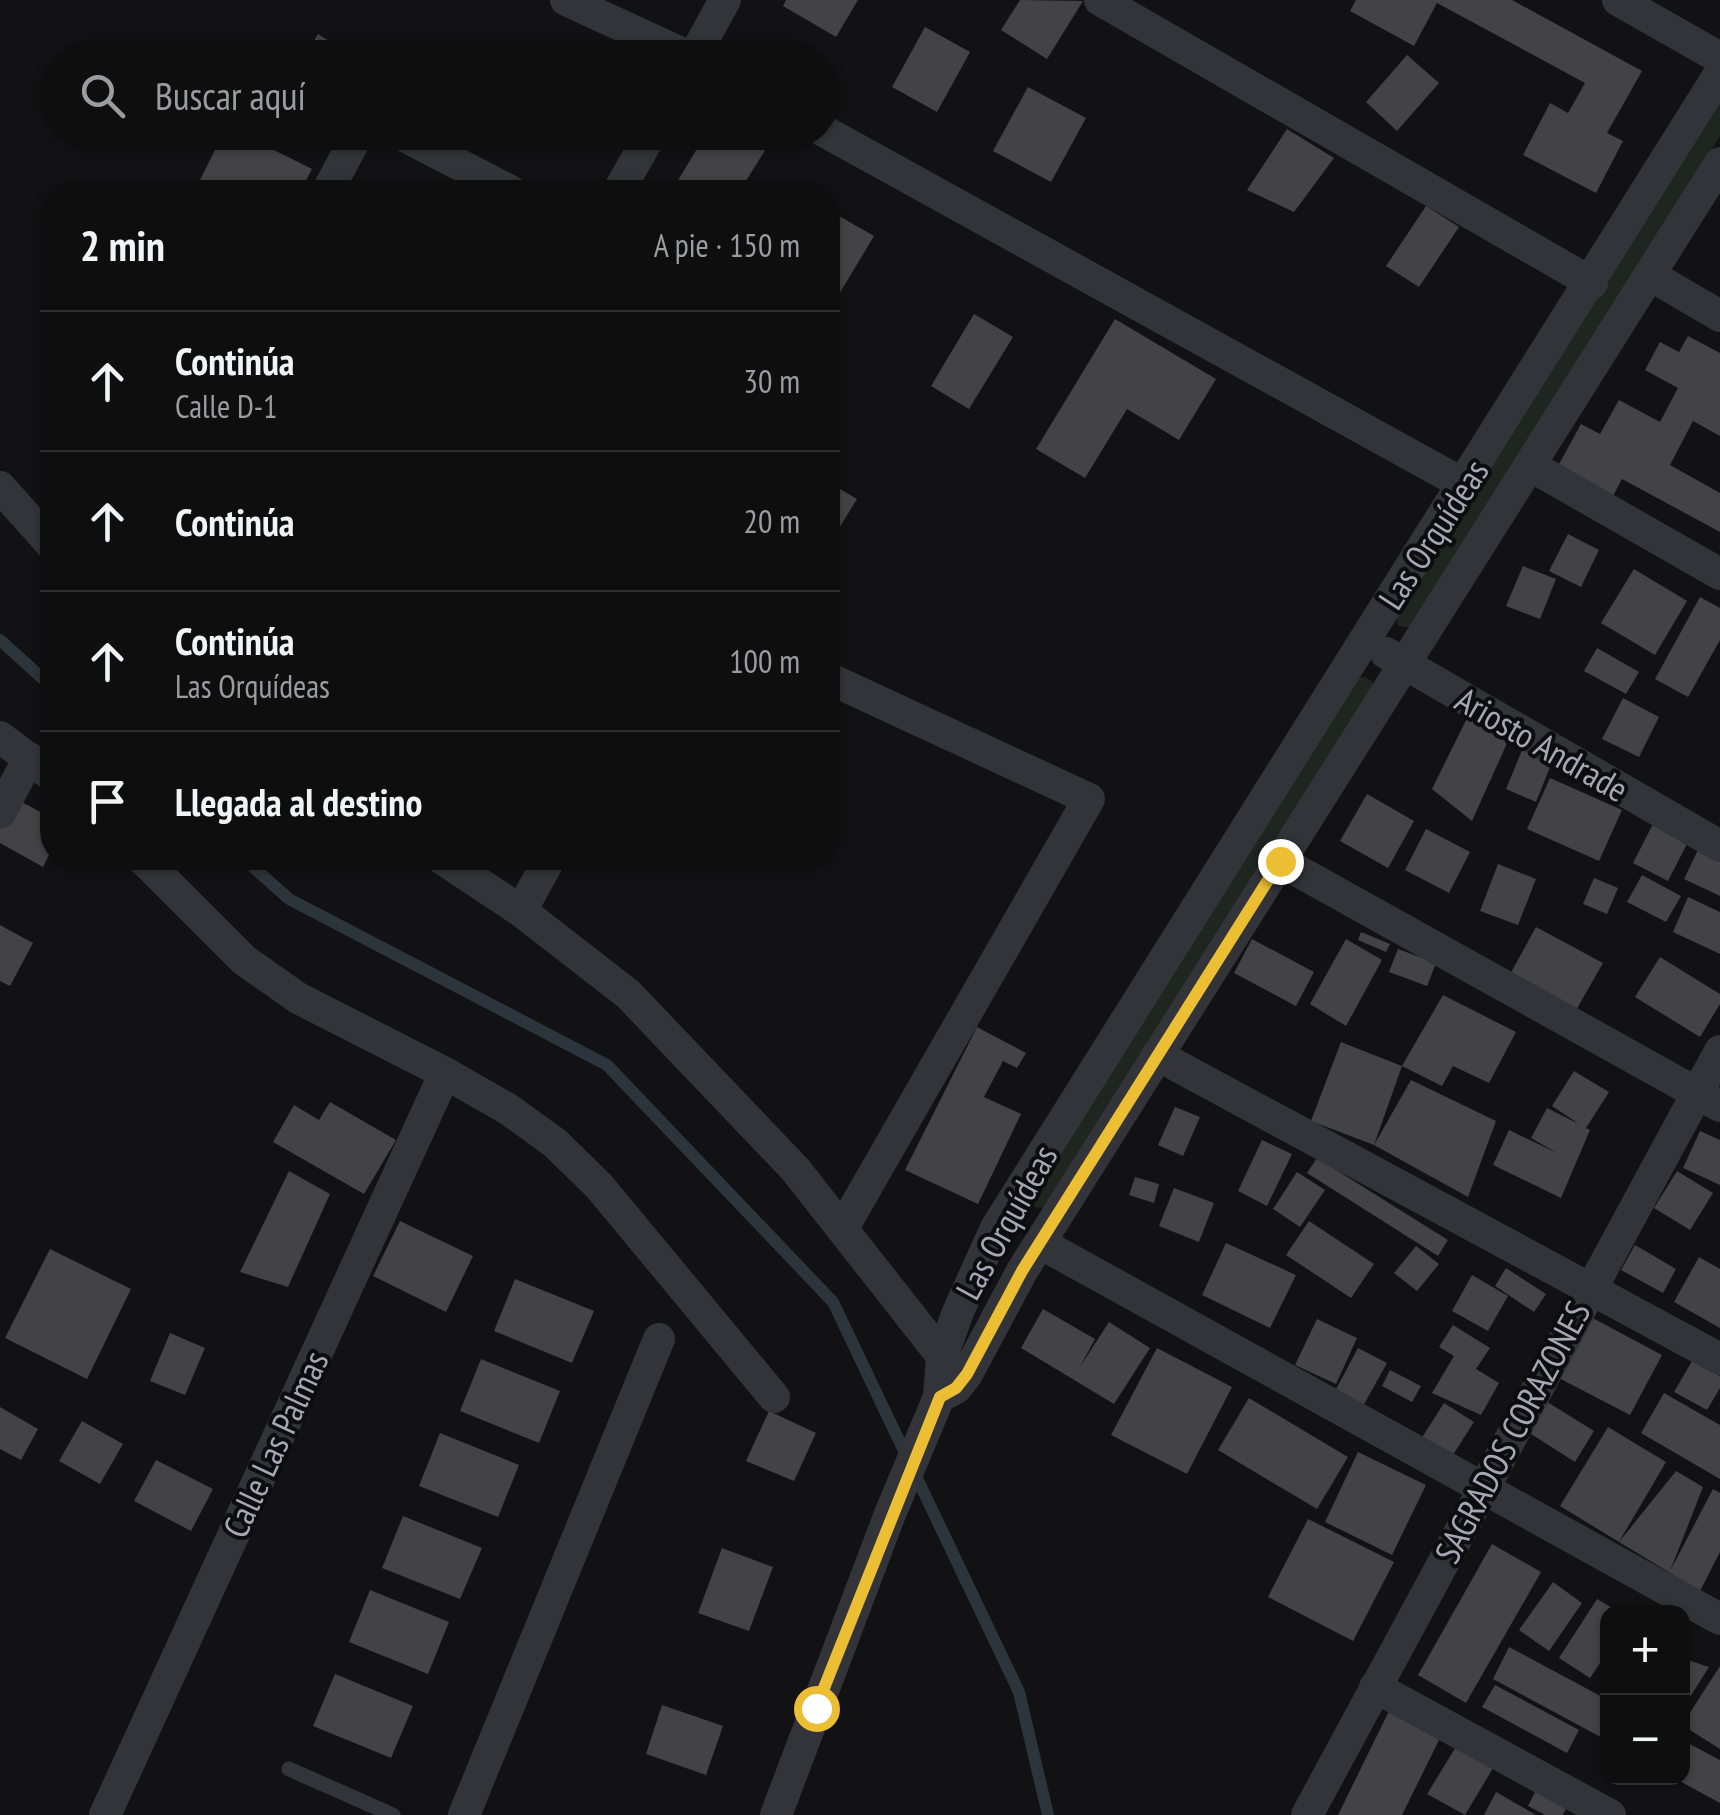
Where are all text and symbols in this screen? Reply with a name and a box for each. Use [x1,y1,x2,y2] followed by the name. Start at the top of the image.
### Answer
[40,40,840,150] search box
[75,68,130,123] icon: search
[155,71,306,120] text: Buscar aquí
[80,218,165,273] text: 2 min
[654,224,800,266] text: A pie · 150 m
[175,336,295,385] text: Continúa
[80,354,135,409] icon: ahead
[744,360,800,402] text: 30 m
[175,385,277,427] text: Calle D-1
[1368,450,1498,618] street label: Las Orquídeas
[80,494,135,549] icon: ahead
[175,497,295,546] text: Continúa
[744,500,800,542] text: 20 m
[175,616,295,665] text: Continúa
[80,634,135,689] icon: ahead
[729,640,800,682] text: 100 m
[175,665,330,707] text: Las Orquídeas
[1447,676,1637,812] street label: Ariosto Andrade
[80,774,135,829] icon: arrive
[175,777,422,826] text: Llegada al destino
[1258,839,1304,885] route end
[945,1137,1067,1307] street label: Las Orquídeas
[1424,1293,1600,1571] street label: SAGRADOS CORAZONES
[212,1343,338,1545] street label: Calle Las Palmas
[1600,1605,1690,1785] map controls
[1600,1605,1690,1695] button: +
[794,1686,840,1732] route start
[1600,1695,1690,1785] button: −

